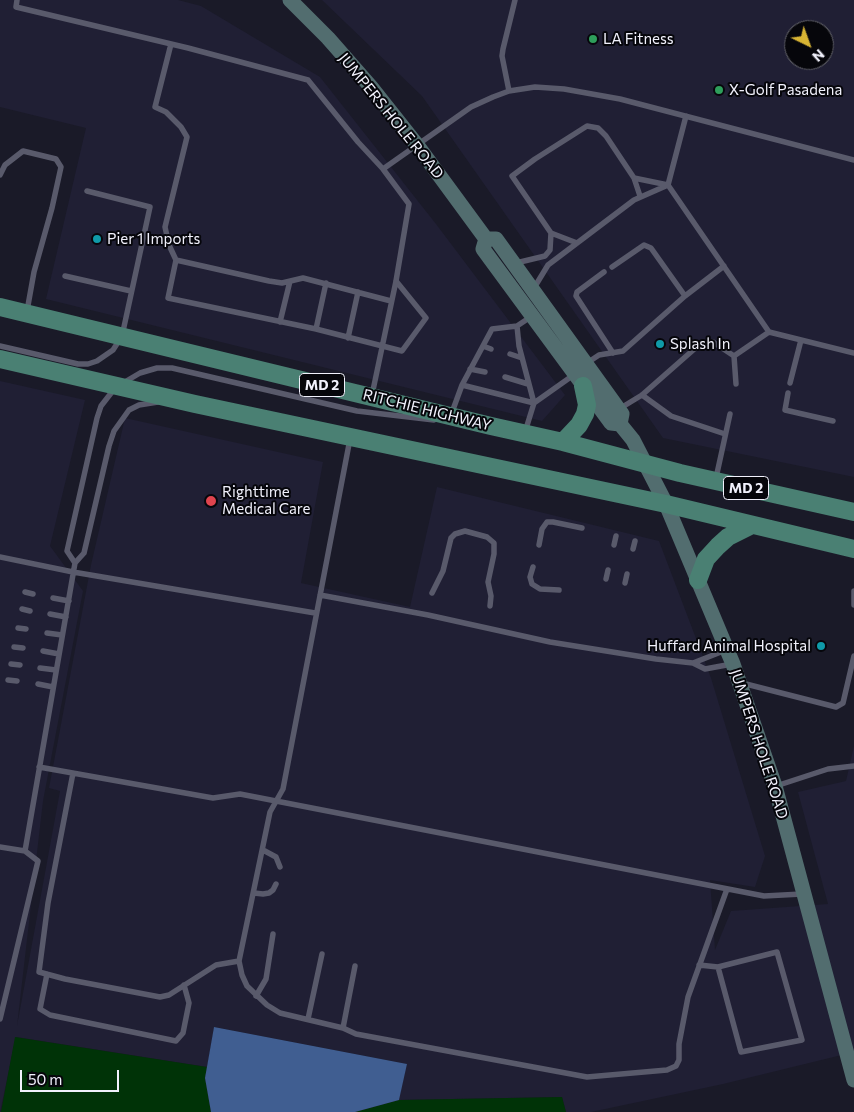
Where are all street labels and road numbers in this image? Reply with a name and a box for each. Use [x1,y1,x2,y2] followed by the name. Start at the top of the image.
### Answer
[335,50,447,182] street label: JUMPERS HOLE ROAD
[300,374,344,396] road number: MD 2
[361,385,493,435] street label: RITCHIE HIGHWAY
[724,476,768,499] road number: MD 2
[726,667,792,821] street label: JUMPERS HOLE ROAD

